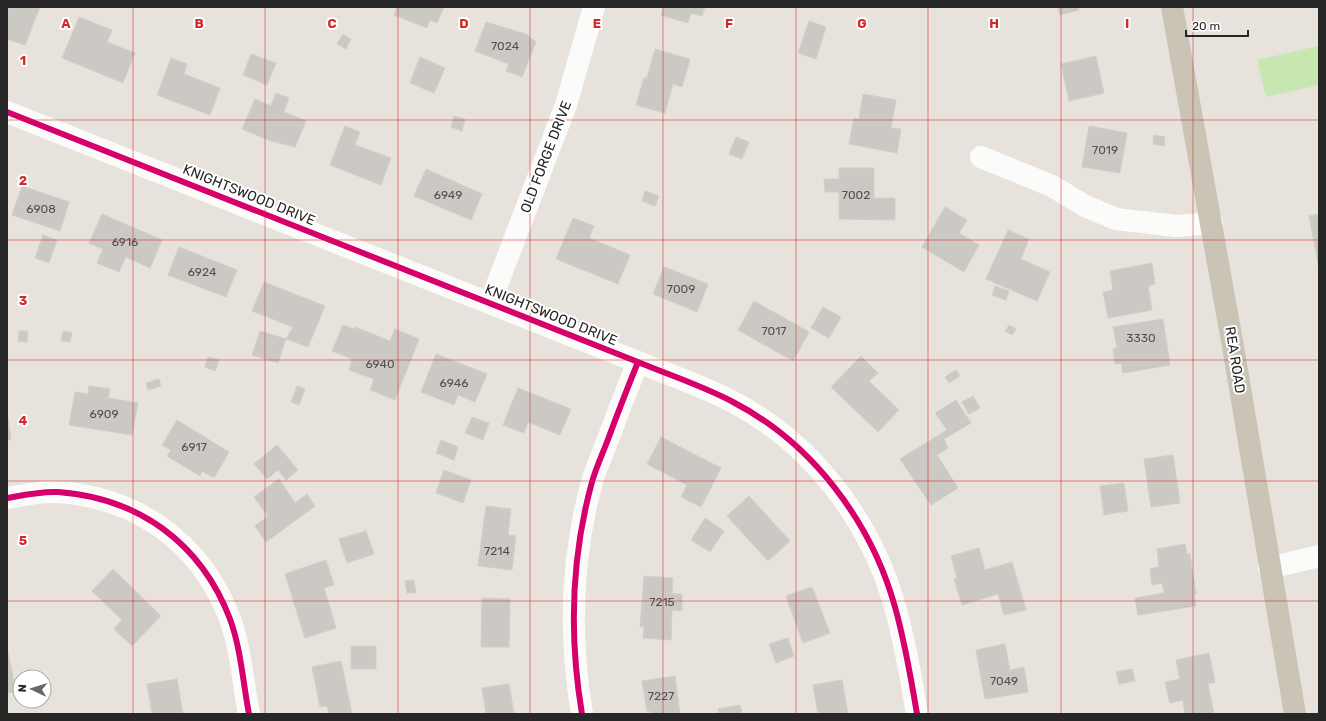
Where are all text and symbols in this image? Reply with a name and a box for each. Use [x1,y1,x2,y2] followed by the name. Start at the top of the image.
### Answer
[1186,12,1248,38] scale bar
[61,16,71,31] text: A
[194,16,204,31] text: B
[327,16,337,31] text: C
[459,16,469,31] text: D
[593,16,601,31] text: E
[725,16,733,31] text: F
[857,16,867,31] text: G
[989,16,999,31] text: H
[1125,16,1129,31] text: I
[1192,19,1220,33] text: 20 m
[491,39,520,53] house number: 7024
[20,53,26,68] text: 1
[517,98,575,216] street label: OLD FORGE DRIVE
[1092,143,1118,157] house number: 7019
[180,161,318,229] street label: KNIGHTSWOOD DRIVE
[19,173,27,188] text: 2
[434,188,462,202] house number: 6949
[842,188,870,202] house number: 7002
[26,202,56,216] house number: 6908
[112,235,138,249] house number: 6916
[188,265,217,279] house number: 6924
[482,281,620,349] street label: KNIGHTSWOOD DRIVE
[667,282,695,296] house number: 7009
[19,293,28,308] text: 3
[761,324,787,338] house number: 7017
[1221,325,1249,395] street label: REA ROAD
[1126,331,1156,345] house number: 3330
[365,357,395,371] house number: 6940
[440,376,468,390] house number: 6946
[89,407,119,421] house number: 6909
[19,413,28,428] text: 4
[181,440,207,454] house number: 6917
[19,533,27,548] text: 5
[484,544,510,558] house number: 7214
[649,595,675,609] house number: 7215
[12,669,52,709] north arrow
[990,674,1018,688] house number: 7049
[16,684,29,693] text: N
[648,689,674,703] house number: 7227

